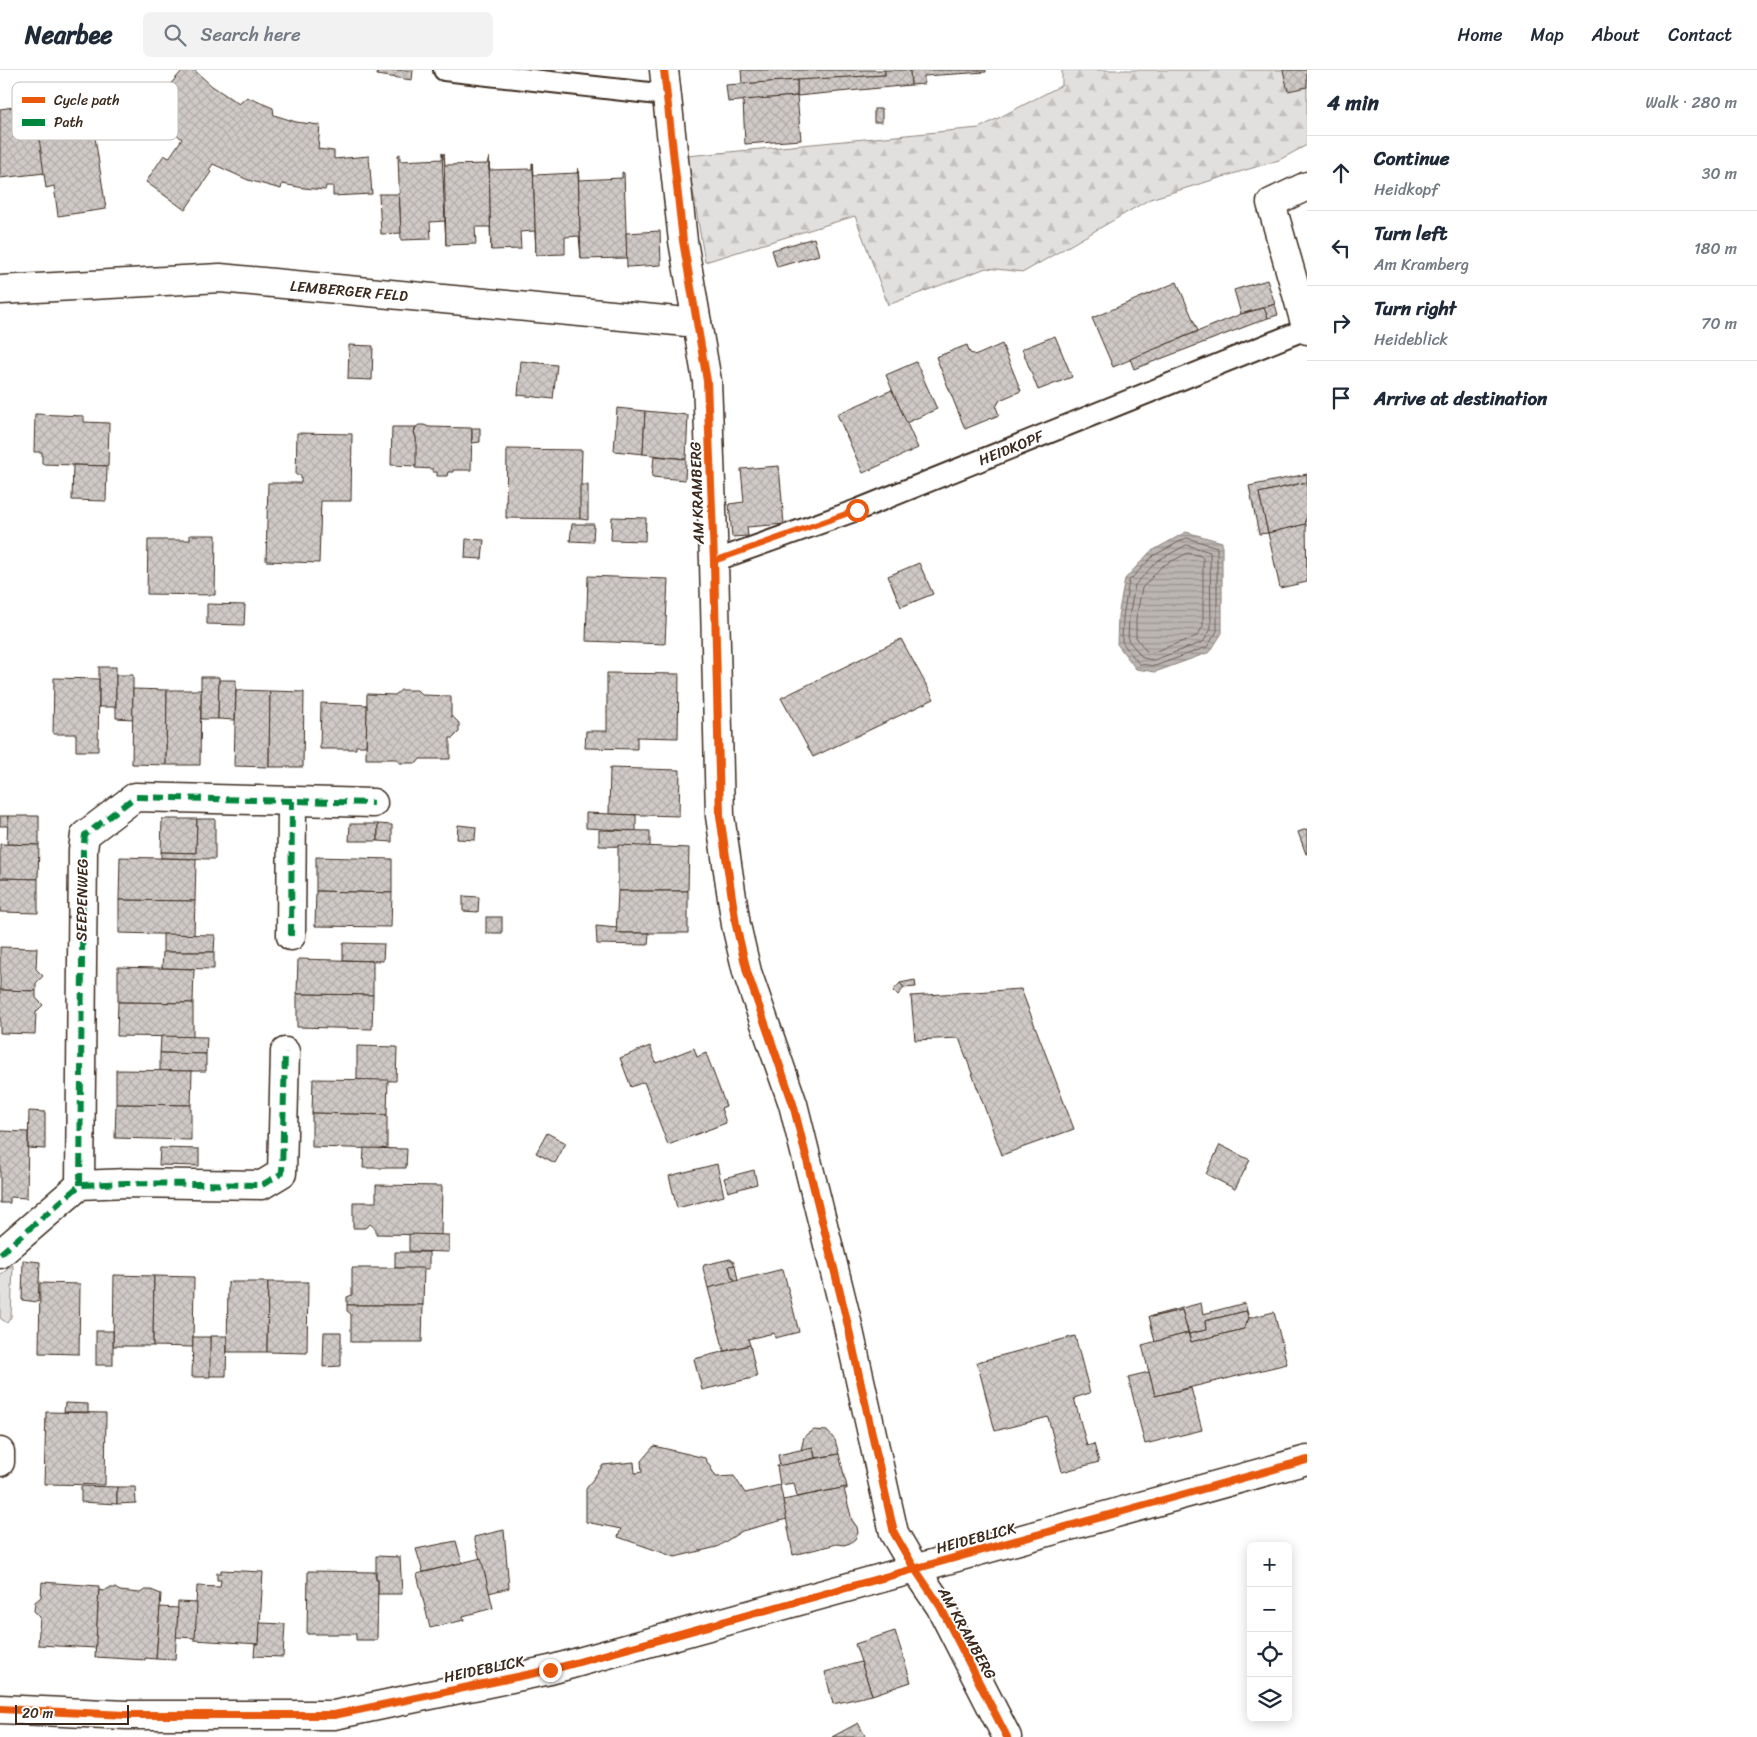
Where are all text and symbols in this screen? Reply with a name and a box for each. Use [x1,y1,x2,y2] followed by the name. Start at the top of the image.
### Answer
[143,12,493,57] search box
[25,14,113,56] text: Nearbee
[201,18,301,51] text: Search here
[1458,19,1503,51] text: Home
[1531,19,1564,51] text: Map
[1592,19,1640,51] text: About
[1668,19,1732,51] text: Contact
[161,21,189,49] icon: search
[12,82,178,140] legend
[1327,84,1379,122] text: 4 min
[54,88,120,113] text: Cycle path
[1646,88,1737,117] text: Walk · 280 m
[54,110,83,135] text: Path
[1374,142,1450,175] text: Continue
[1327,159,1355,187] icon: ahead
[1702,159,1737,188] text: 30 m
[1374,175,1438,204] text: Heidkopf
[1374,217,1447,250] text: Turn left
[1327,234,1355,262] icon: left
[1694,234,1737,263] text: 180 m
[1374,250,1469,279] text: Am Kramberg
[289,273,409,309] street label: LEMBERGER FELD
[1374,292,1456,325] text: Turn right
[1327,309,1355,337] icon: right
[1701,309,1737,338] text: 70 m
[1374,325,1448,354] text: Heideblick
[1374,382,1547,415] text: Arrive at destination
[1327,384,1355,412] icon: arrive
[974,422,1049,473] street label: HEIDKOPF
[682,441,712,546] street label: AM KRAMBERG
[846,499,869,522] route start
[68,858,96,942] street label: SEEPENWEG
[933,1515,1019,1561] street label: HEIDEBLICK
[1247,1542,1292,1722] map controls
[1247,1542,1292,1587] button: +
[930,1581,1003,1685] street label: AM KRAMBERG
[1247,1587,1292,1632] button: −
[1247,1632,1292,1677] button: locate
[441,1648,527,1690] street label: HEIDEBLICK
[539,1659,562,1682] route end
[1247,1677,1292,1722] button: layers
[22,1701,53,1726] text: 20 m
[15,1702,129,1725] scale bar

